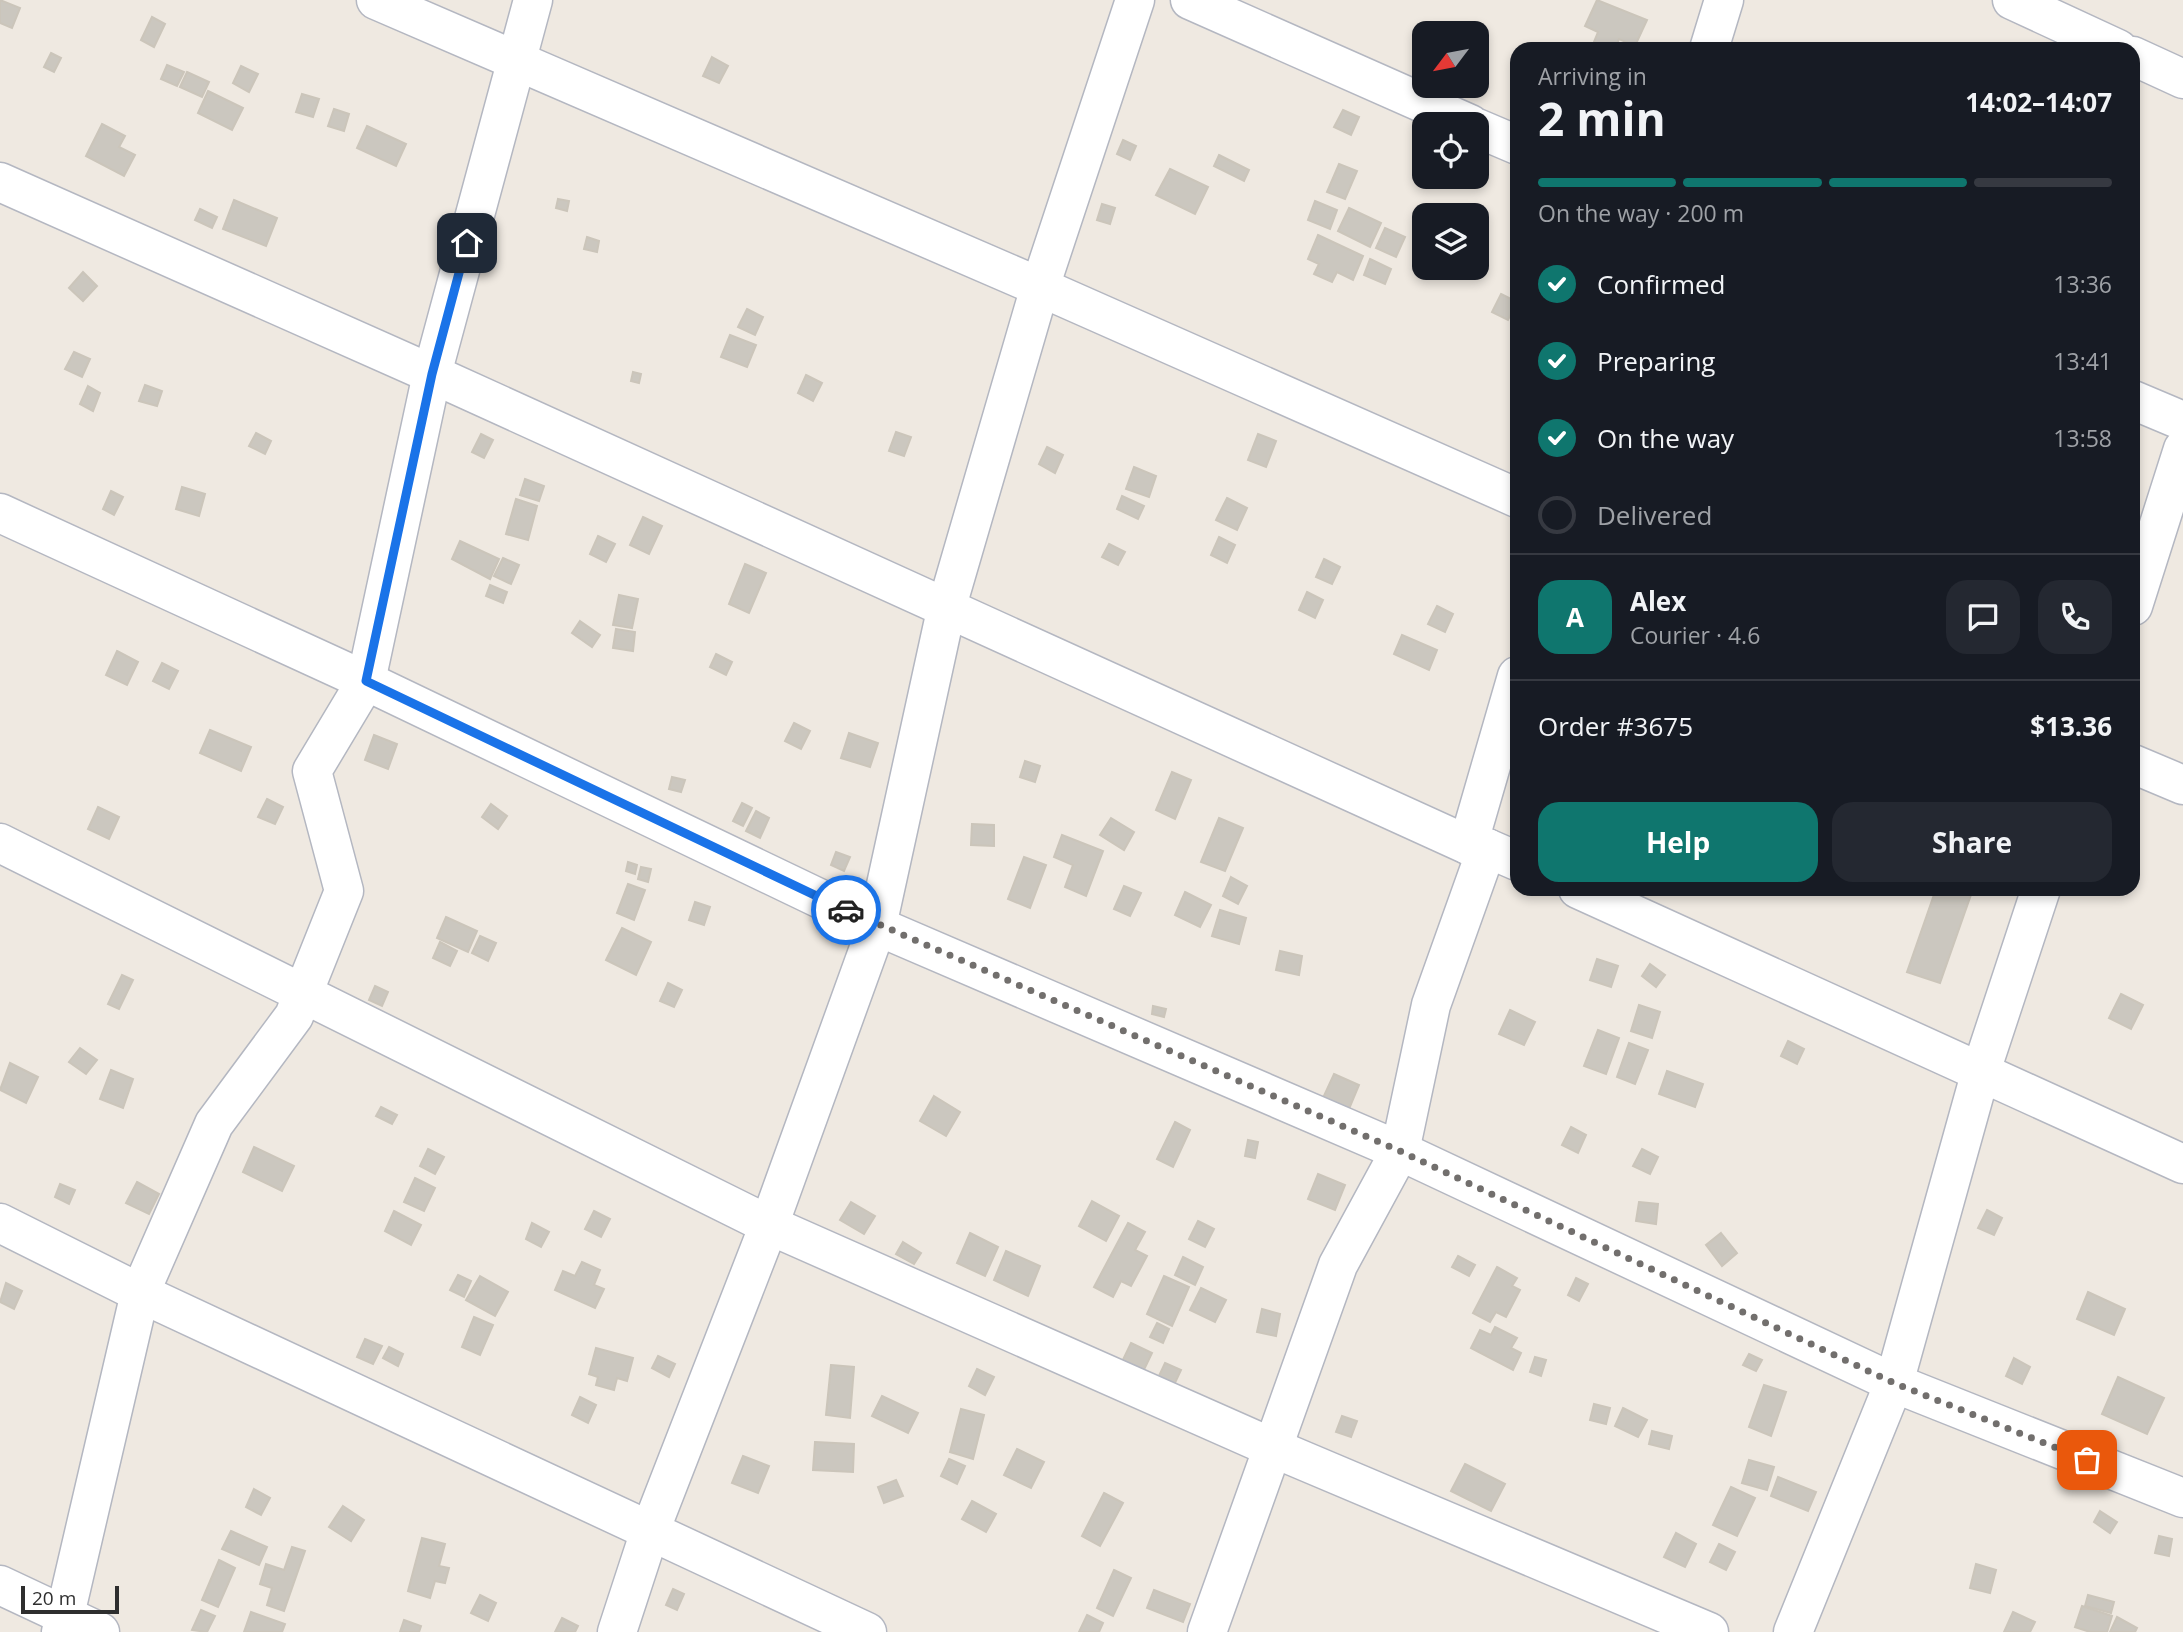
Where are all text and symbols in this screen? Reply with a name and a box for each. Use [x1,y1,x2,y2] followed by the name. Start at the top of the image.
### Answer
[1412,21,1489,98] north arrow
[1412,21,1489,280] map controls
[1538,60,1647,92] text: Arriving in
[1965,84,2112,120] text: 14:02–14:07
[1538,87,1666,149] text: 2 min
[1412,112,1489,189] button: locate
[1538,197,1744,229] text: On the way · 200 m
[1412,203,1489,280] button: layers
[437,213,497,273] pin
[448,224,486,262] icon: home
[1538,265,1576,303] icon: check
[1597,266,1725,302] text: Confirmed
[2053,268,2112,300] text: 13:36
[1538,342,1576,380] icon: check
[1597,343,1715,379] text: Preparing
[2053,345,2112,377] text: 13:41
[1538,419,1576,457] icon: check
[1597,420,1734,456] text: On the way
[2053,422,2112,454] text: 13:58
[1597,497,1712,533] text: Delivered
[1946,580,2020,654] button: chat
[2038,580,2112,654] button: phone
[1630,583,1686,619] text: Alex
[1566,599,1584,635] text: A
[1630,619,1760,651] text: Courier · 4.6
[1538,708,1693,744] text: Order #3675
[2030,708,2112,744] text: $13.36
[1538,802,1818,882] button: Help
[1832,802,2112,882] button: Share
[811,875,881,945] courier
[827,891,865,929] icon: car
[2057,1430,2117,1490] pin
[2068,1441,2106,1479] icon: bag
[21,1583,119,1615] scale bar
[32,1585,76,1611] text: 20 m

